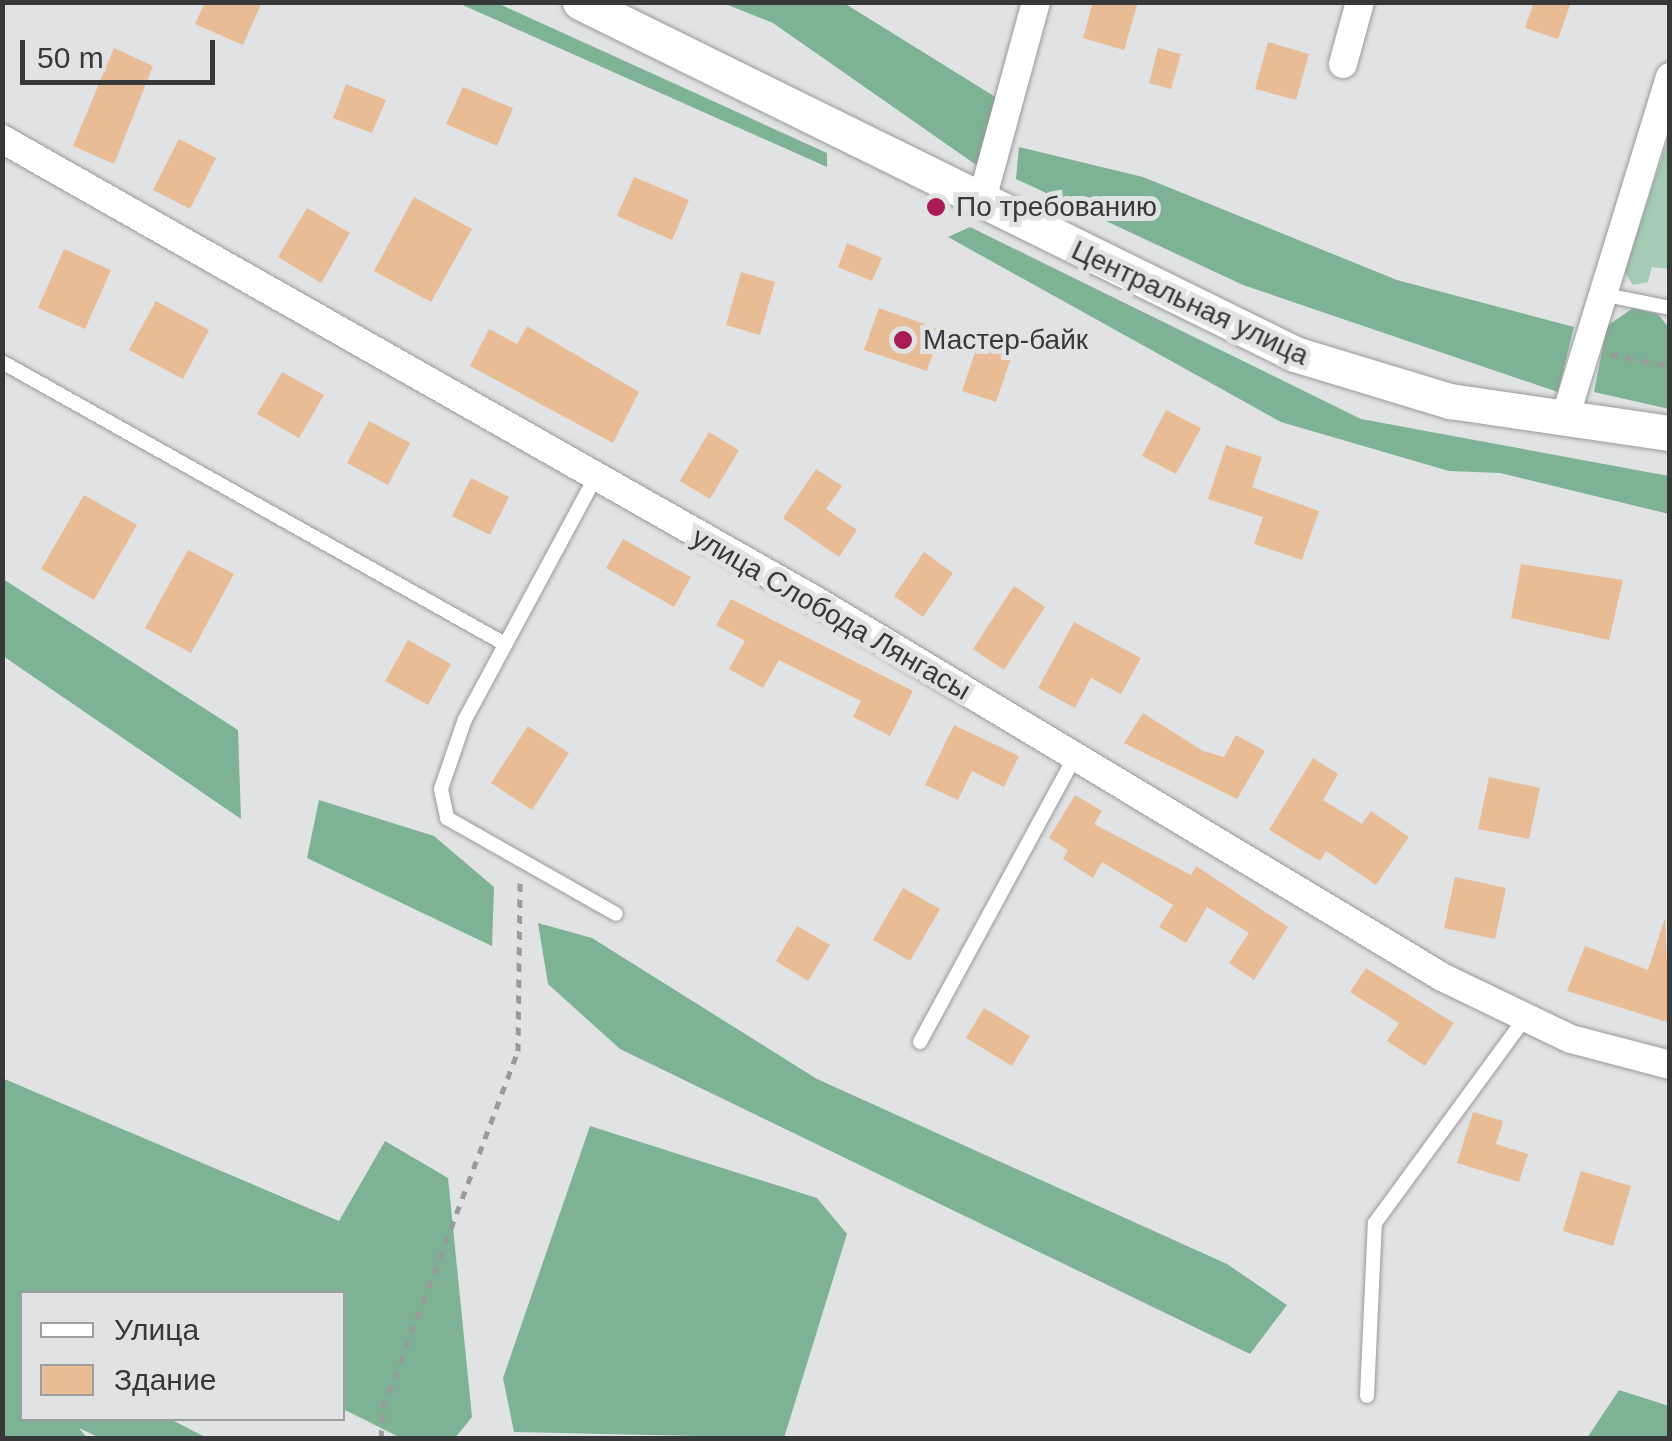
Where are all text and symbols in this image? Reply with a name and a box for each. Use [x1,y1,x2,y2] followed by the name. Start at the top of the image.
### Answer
[25,20,220,82] scale bar
[37,41,104,74] text: 50 m
[956,190,1157,224] place label: По требованию
[925,196,947,218] marker: По требованию
[1066,233,1314,373] street label: Центральная улица
[923,323,1088,357] place label: Мастер-байк
[892,329,914,351] marker: Мастер-байк
[686,520,976,708] street label: улица Слобода Лянгасы
[20,1291,345,1421] legend
[114,1313,199,1346] text: Улица
[114,1363,216,1396] text: Здание

